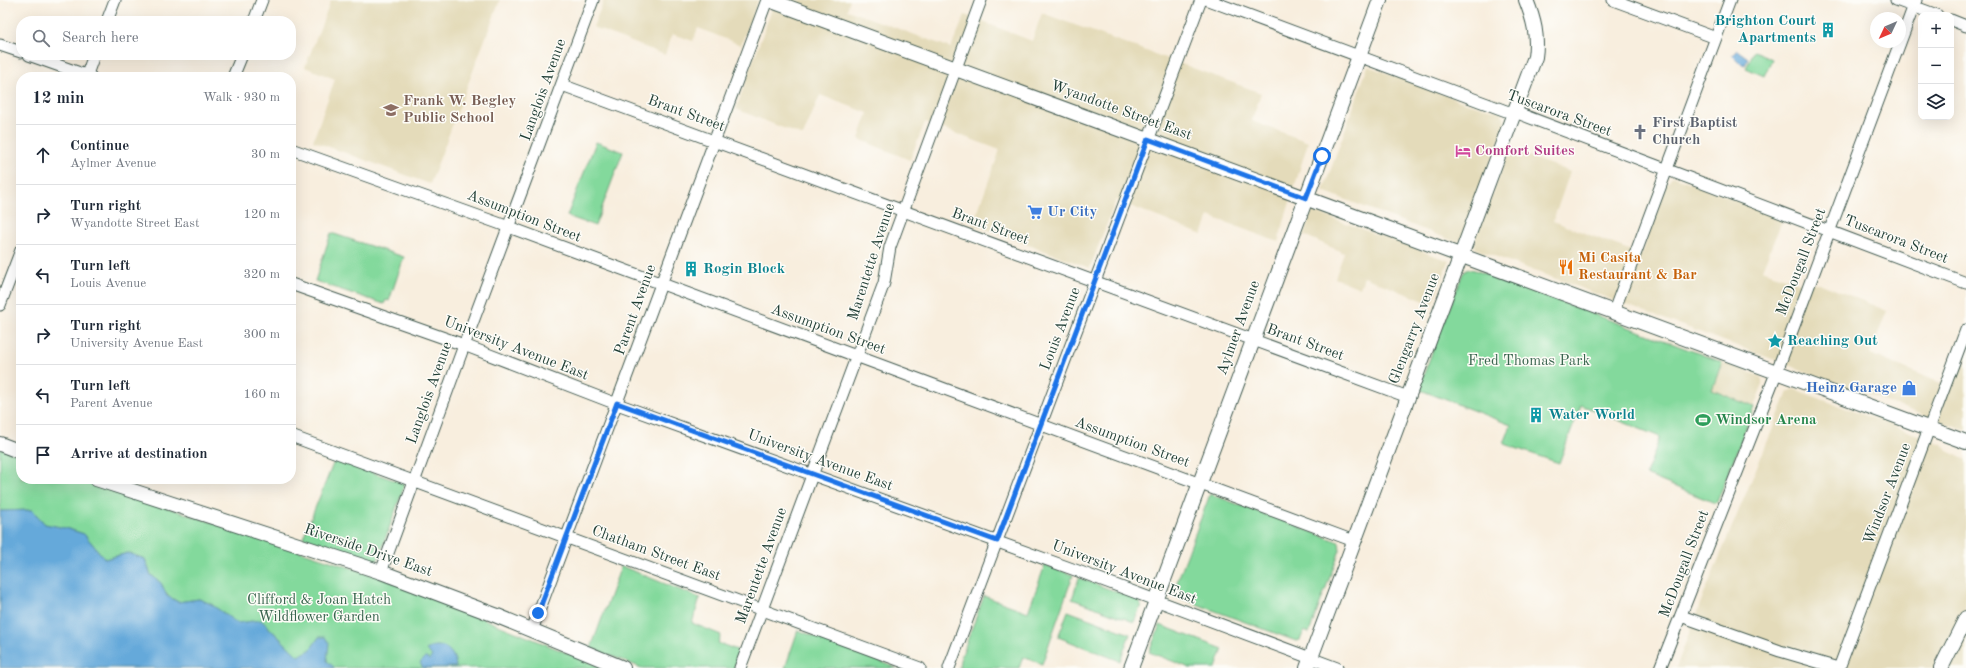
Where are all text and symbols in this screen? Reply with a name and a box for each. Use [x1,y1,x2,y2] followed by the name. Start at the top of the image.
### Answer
[1870,12,1906,48] north arrow
[1918,12,1954,120] map controls
[1918,12,1954,48] button: +
[1714,14,1817,46] place label: Brighton Court Apartments
[16,16,296,60] search box
[1819,21,1837,39] building icon: Brighton Court Apartments
[30,27,52,49] icon: search
[62,31,139,46] text: Search here
[519,37,569,143] street label: Langlois Avenue
[1918,48,1954,84] button: −
[1048,78,1194,144] street label: Wyandotte Street East
[1918,84,1954,120] button: layers
[1505,88,1613,140] street label: Tuscarora Street
[32,90,85,107] text: 12 min
[203,91,280,104] text: Walk · 930 m
[645,93,727,135] street label: Brant Street
[403,94,517,126] place label: Frank W. Begley Public School
[382,101,400,119] school or university icon: Frank W. Begley Public School
[1652,116,1738,148] place label: First Baptist Church
[1631,123,1649,141] church icon: First Baptist Church
[70,139,129,154] text: Continue
[1454,142,1472,160] hotel icon: Comfort Suites
[32,144,54,166] icon: ahead
[1475,144,1574,159] place label: Comfort Suites
[1313,147,1331,165] route start
[251,148,280,161] text: 30 m
[70,157,156,170] text: Aylmer Avenue
[465,188,583,246] street label: Assumption Street
[70,199,141,214] text: Turn right
[846,201,898,323] street label: Marentette Avenue
[1026,203,1044,221] supermarket icon: Ur City
[32,204,54,226] icon: right
[1047,205,1097,220] place label: Ur City
[949,206,1031,248] street label: Brant Street
[1775,206,1829,318] street label: McDougall Street
[243,208,280,221] text: 120 m
[1842,213,1950,267] street label: Tuscarora Street
[70,217,199,230] text: Wyandotte Street East
[1578,251,1697,283] place label: Mi Casita Restaurant & Bar
[1557,258,1575,276] restaurant icon: Mi Casita Restaurant & Bar
[70,259,130,274] text: Turn left
[682,260,700,278] building icon: Rogin Block
[703,262,786,277] place label: Rogin Block
[613,263,659,357] street label: Parent Avenue
[32,264,54,286] icon: left
[243,268,280,281] text: 320 m
[1387,271,1443,387] street label: Glengarry Avenue
[70,277,146,290] text: Louis Avenue
[1215,279,1263,377] street label: Aylmer Avenue
[1038,285,1084,373] street label: Louis Avenue
[769,302,887,358] street label: Assumption Street
[442,315,590,383] street label: University Avenue East
[70,319,141,334] text: Turn right
[1264,322,1346,364] street label: Brant Street
[32,324,54,346] icon: right
[243,328,280,341] text: 300 m
[1766,332,1784,350] place icon: Reaching Out
[1787,334,1878,349] place label: Reaching Out
[70,337,203,350] text: University Avenue East
[405,340,455,446] street label: Langlois Avenue
[1468,354,1590,369] park label: Fred Thomas Park
[70,379,130,394] text: Turn left
[1900,379,1918,397] shop icon: Heinz Garage
[1806,381,1897,396] place label: Heinz Garage
[32,384,54,406] icon: left
[243,388,280,401] text: 160 m
[70,397,153,410] text: Parent Avenue
[1527,406,1545,424] building icon: Water World
[1548,408,1635,423] place label: Water World
[1694,411,1712,429] sports icon: Windsor Arena
[1715,413,1817,428] place label: Windsor Arena
[1073,415,1191,471] street label: Assumption Street
[745,428,895,494] street label: University Avenue East
[1862,441,1914,547] street label: Windsor Avenue
[32,444,54,466] icon: arrive
[70,447,208,462] text: Arrive at destination
[734,506,790,626] street label: Marentette Avenue
[1658,508,1712,620] street label: McDougall Street
[302,522,434,580] street label: Riverside Drive East
[590,524,722,584] street label: Chatham Street East
[1050,539,1198,607] street label: University Avenue East
[247,593,391,625] park label: Clifford & Joan Hatch Wildflower Garden
[529,604,547,622] route end

